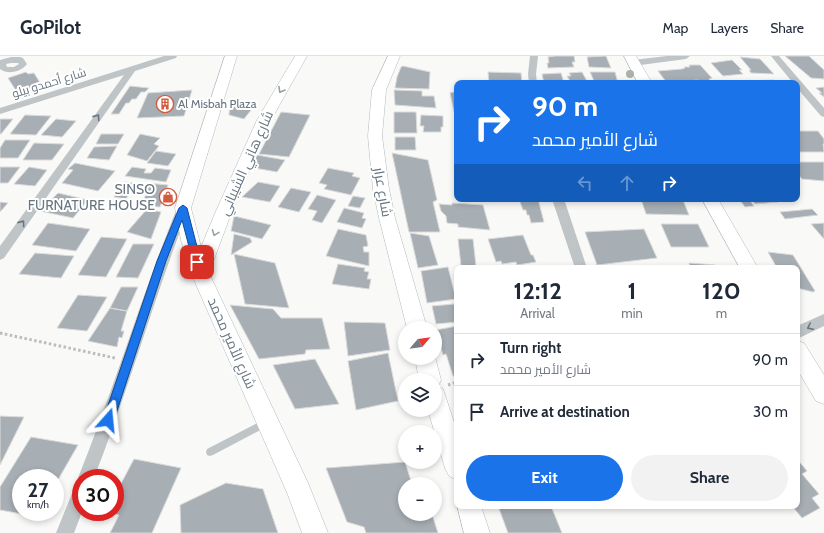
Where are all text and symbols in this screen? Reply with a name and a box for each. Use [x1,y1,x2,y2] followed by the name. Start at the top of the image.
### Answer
[20,16,81,39] text: GoPilot
[663,19,688,37] text: Map
[710,19,748,37] text: Layers
[770,19,804,37] text: Share
[10,64,88,102] street label: شارع أحمدو بيلو
[279,86,286,93] one-way arrow
[532,89,598,123] text: 90 m
[155,94,175,114] building icon: Al Misbah Plaza
[178,96,257,111] place label: Al Misbah Plaza
[466,96,518,148] icon: right
[215,108,280,219] street label: شارع هاني الشيباني
[92,114,99,121] one-way arrow
[532,129,658,151] text: شارع الأمير محمد
[370,165,396,218] street label: شارع عرار
[574,172,596,194] icon: left
[616,172,638,194] icon: ahead
[658,172,680,194] icon: right
[28,180,155,214] place label: SINSO FURNATURE HOUSE
[158,187,178,207] shop icon: SINSO FURNATURE HOUSE
[18,220,25,227] one-way arrow
[212,230,220,237] one-way arrow
[180,245,214,279] pin
[186,251,208,273] icon: arrive
[513,276,562,305] text: 12:12
[628,276,636,305] text: 1
[702,276,741,305] text: 120
[204,295,260,391] street label: شارع الأمير محمد
[520,305,555,321] text: Arrival
[621,305,643,321] text: min
[716,305,727,321] text: m
[398,321,442,365] north arrow
[398,321,442,521] map controls
[807,322,815,330] one-way arrow
[500,339,561,357] text: Turn right
[466,349,488,371] icon: right
[752,351,788,369] text: 90 m
[500,361,591,377] text: شارع الأمير محمد
[398,373,442,417] button: layers
[87,399,129,441] position arrow
[466,401,488,423] icon: arrive
[500,403,630,421] text: Arrive at destination
[753,403,788,421] text: 30 m
[398,425,442,469] button: +
[466,455,623,501] button: Exit
[631,455,788,501] button: Share
[72,469,124,521] speed limit sign: 30
[398,477,442,521] button: −
[28,478,48,502] text: 27
[27,498,49,511] text: km/h

